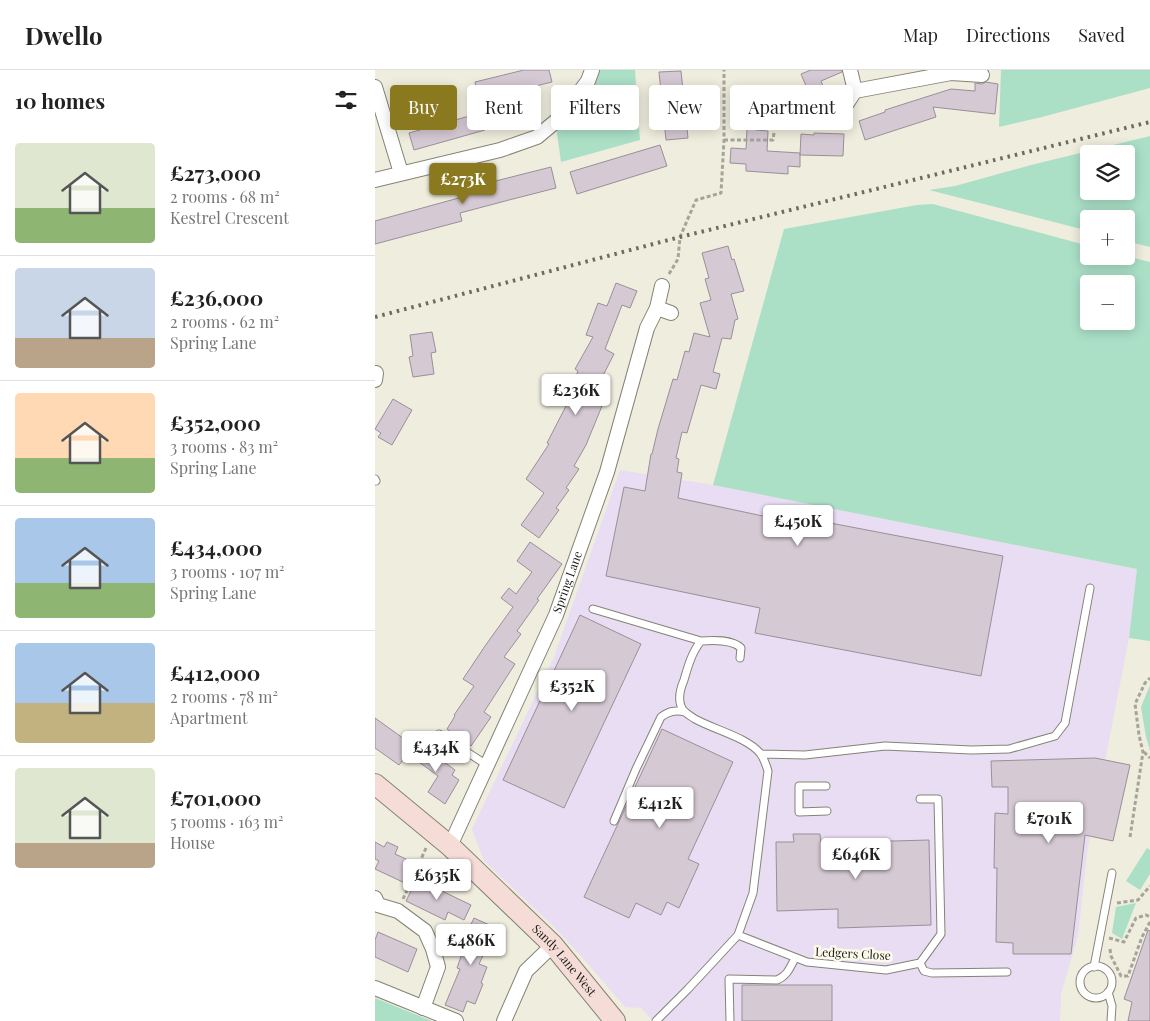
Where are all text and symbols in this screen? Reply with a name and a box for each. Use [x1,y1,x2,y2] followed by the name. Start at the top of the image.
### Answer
[25,19,103,51] text: Dwello
[903,23,938,47] text: Map
[966,23,1050,47] text: Directions
[1078,23,1125,47] text: Saved
[390,85,457,130] chip: Buy
[467,85,541,130] chip: Rent
[551,85,639,130] chip: Filters
[649,85,720,130] chip: New
[730,85,853,130] chip: Apartment
[15,86,105,114] text: 10 homes
[332,86,360,114] icon: filters
[1080,145,1135,330] map controls
[1080,145,1135,200] button: layers
[170,158,261,186] text: £273,000
[428,162,498,205] pin: £273K
[55,163,115,223] icon: home
[440,168,486,189] text: £273K
[170,186,280,207] text: 2 rooms · 68 m²
[170,207,289,228] text: Kestrel Crescent
[1080,210,1135,265] button: +
[1080,275,1135,330] button: −
[170,283,263,311] text: £236,000
[55,288,115,348] icon: home
[170,311,279,332] text: 2 rooms · 62 m²
[170,332,257,353] text: Spring Lane
[541,374,611,416] pin: £236K
[552,379,600,400] text: £236K
[170,408,261,436] text: £352,000
[55,413,115,473] icon: home
[170,436,278,457] text: 3 rooms · 83 m²
[170,457,257,478] text: Spring Lane
[763,504,833,547] pin: £450K
[774,510,822,531] text: £450K
[170,533,262,561] text: £434,000
[55,538,115,598] icon: home
[548,549,585,615] street label: Spring Lane
[170,561,285,582] text: 3 rooms · 107 m²
[170,582,257,603] text: Spring Lane
[170,658,260,686] text: £412,000
[55,663,115,723] icon: home
[537,670,607,712] pin: £352K
[549,675,595,696] text: £352K
[170,686,278,707] text: 2 rooms · 78 m²
[170,707,248,728] text: Apartment
[401,730,471,773] pin: £434K
[413,736,459,757] text: £434K
[170,783,261,811] text: £701,000
[625,786,695,829] pin: £412K
[55,788,115,848] icon: home
[638,792,682,813] text: £412K
[1014,802,1084,844] pin: £701K
[1026,807,1072,828] text: £701K
[170,811,283,832] text: 5 rooms · 163 m²
[170,832,215,853] text: House
[821,838,891,880] pin: £646K
[832,843,880,864] text: £646K
[402,858,472,901] pin: £635K
[414,864,460,885] text: £635K
[529,920,601,999] street label: Sandy Lane West
[436,924,506,966] pin: £486K
[447,929,495,950] text: £486K
[815,943,891,963] street label: Ledgers Close

